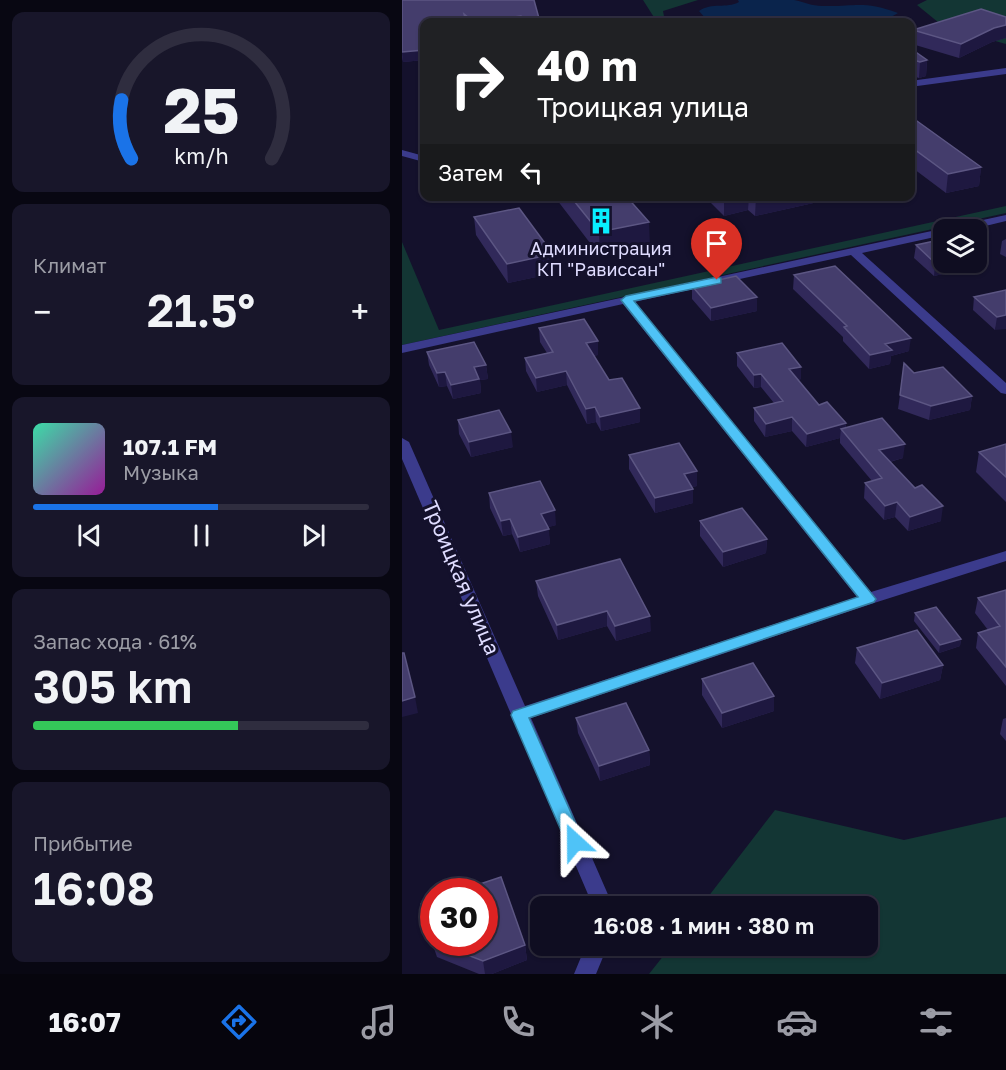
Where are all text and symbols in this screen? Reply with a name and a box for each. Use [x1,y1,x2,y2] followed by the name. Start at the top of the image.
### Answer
[537,40,638,90] text: 40 m
[438,42,516,120] icon: right
[163,72,239,147] text: 25
[537,91,749,123] text: Троицкая улица
[174,144,228,170] text: km/h
[515,156,548,189] icon: left
[438,159,503,186] text: Затем
[586,206,616,236] building icon: Администрация КП "Рависсан"
[691,218,742,280] pin
[933,219,987,273] map controls
[933,219,987,273] button: layers
[700,227,733,260] icon: arrive
[530,237,672,280] place label: Администрация КП "Рависсан"
[33,253,107,277] text: Климат
[147,283,255,337] text: 21.5°
[33,292,51,331] text: −
[351,292,369,331] text: +
[123,433,217,460] text: 107.1 FM
[123,460,199,484] text: Музыка
[418,497,506,659] street label: Троицкая улица
[73,519,106,552] icon: previous
[185,519,218,552] icon: pause
[297,519,330,552] icon: next
[33,629,197,653] text: Запас хода · 61%
[33,659,192,713] text: 305 km
[543,810,607,874] position arrow
[33,831,133,855] text: Прибытие
[33,861,155,915] text: 16:08
[420,878,498,956] speed limit sign: 30
[594,912,814,939] text: 16:08 · 1 мин · 380 m
[218,1001,260,1043] icon: directions
[358,1001,400,1043] icon: music
[497,1001,539,1043] icon: phone
[636,1001,678,1043] icon: climate
[776,1001,818,1043] icon: car
[915,1001,957,1043] icon: filters
[49,1006,121,1038] text: 16:07

